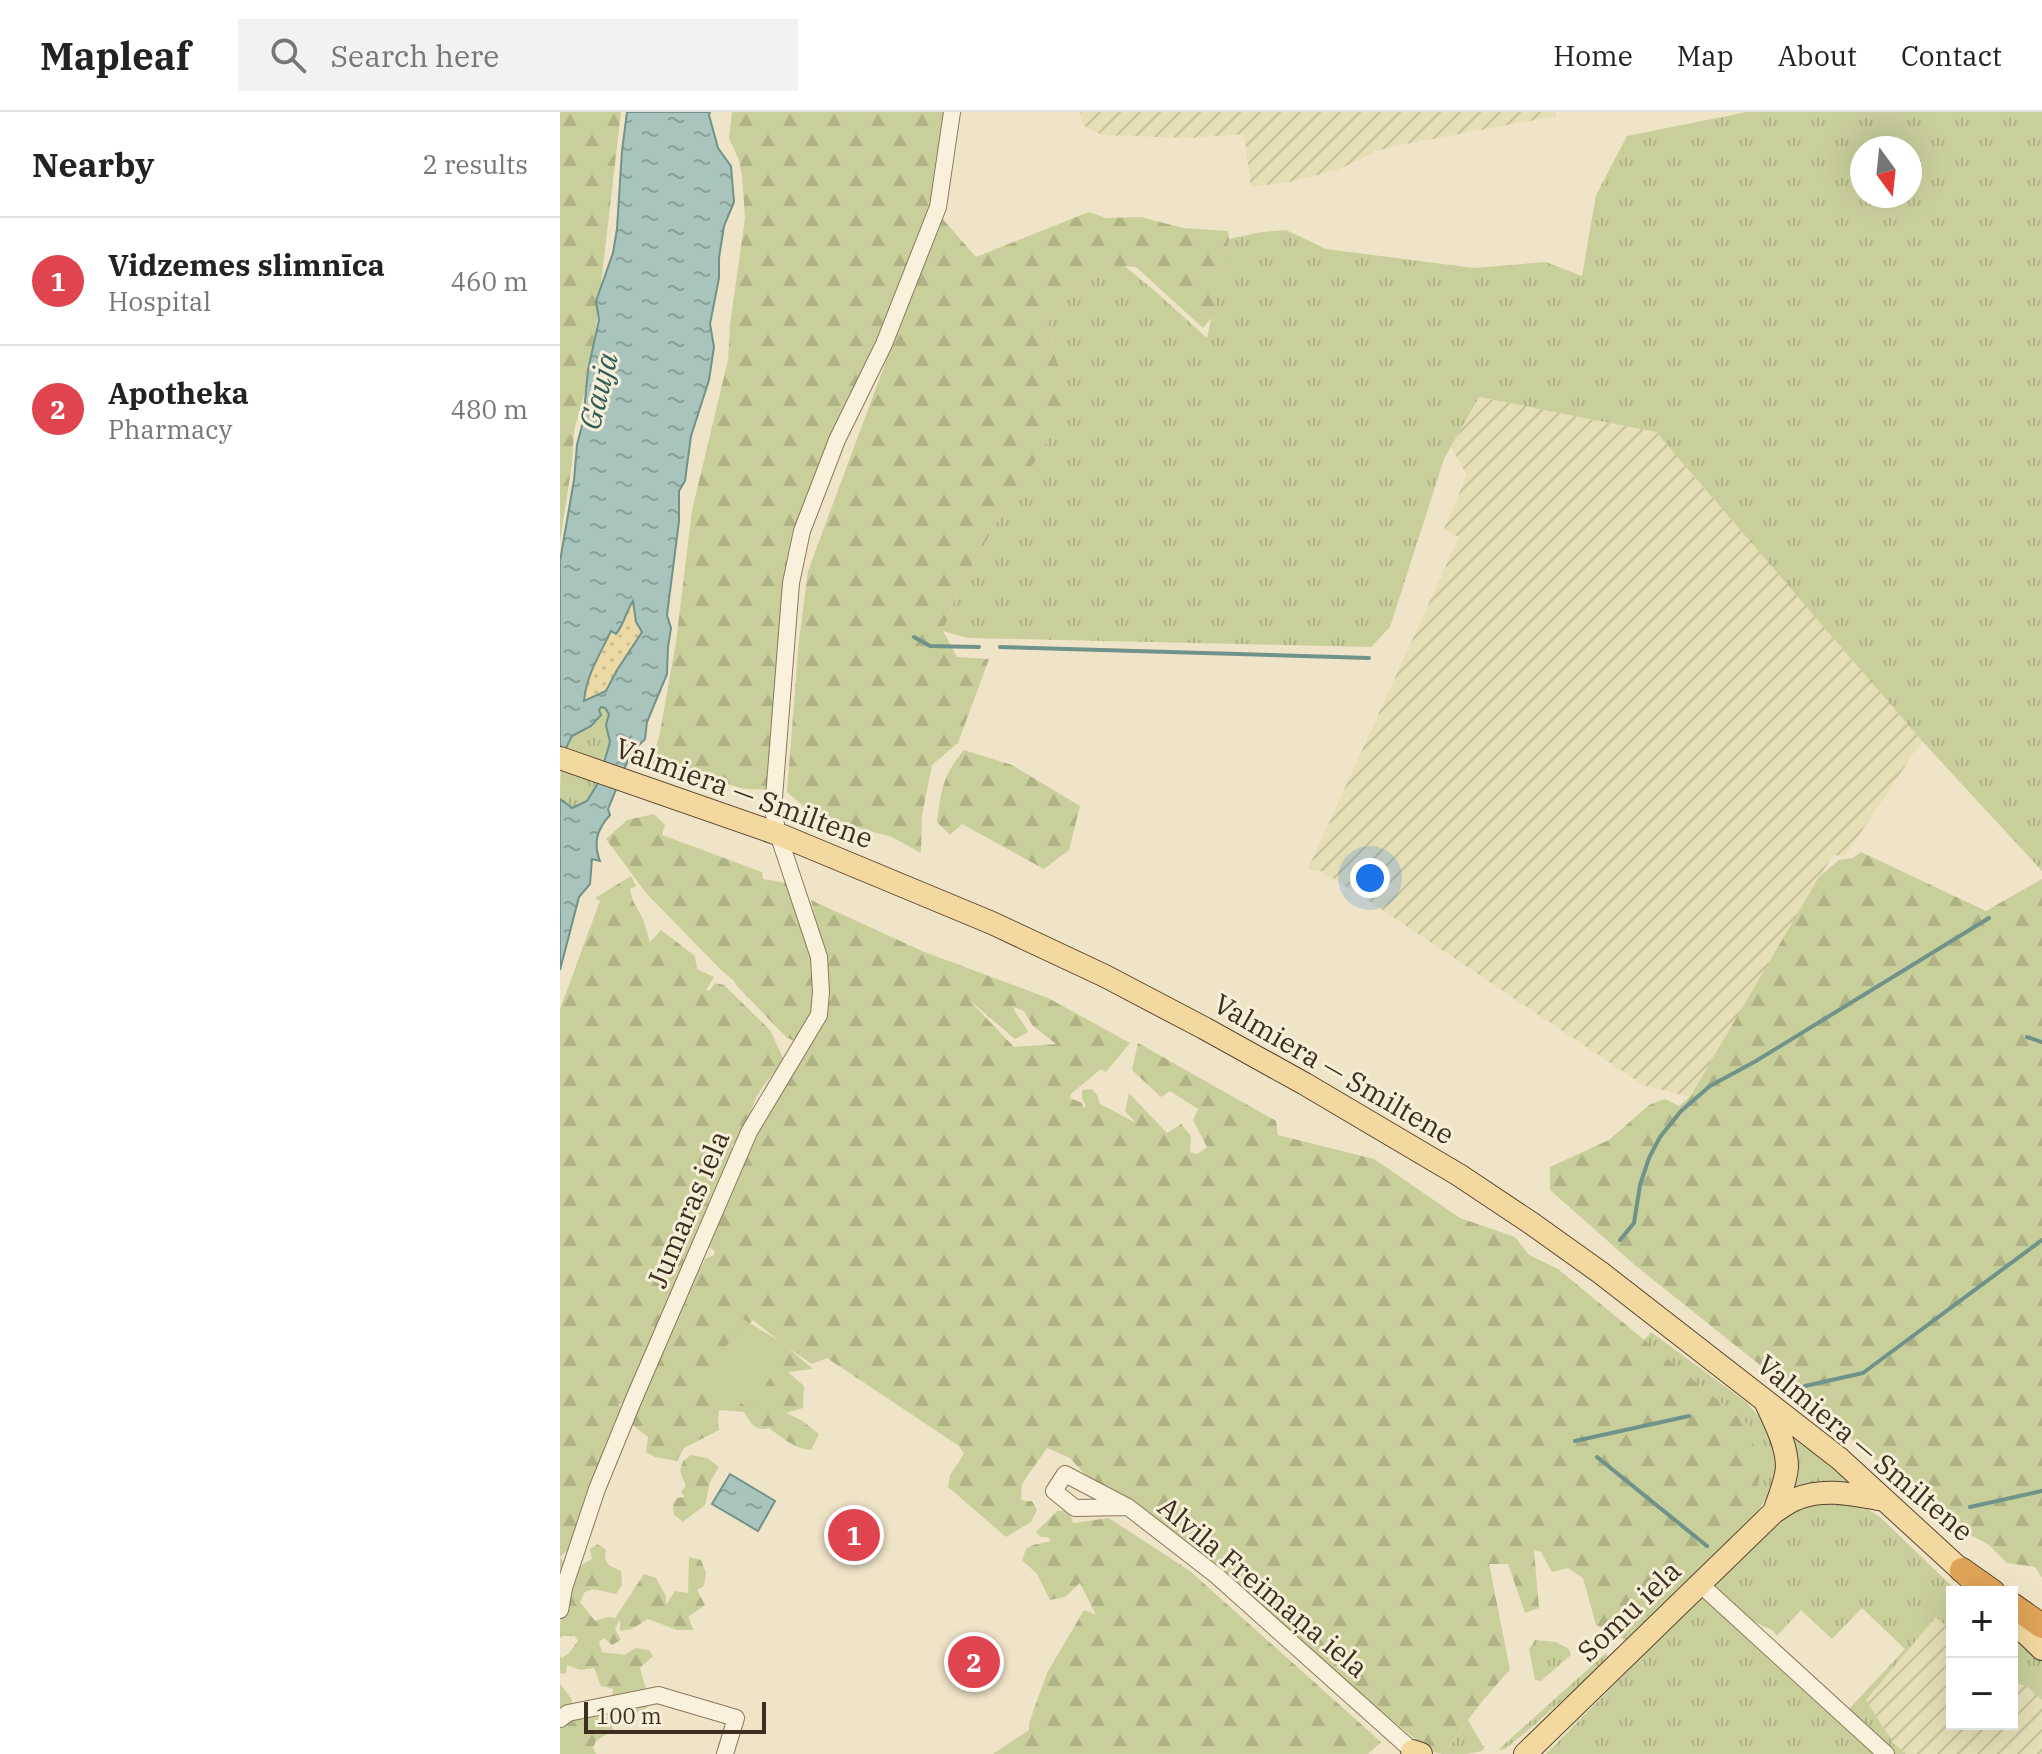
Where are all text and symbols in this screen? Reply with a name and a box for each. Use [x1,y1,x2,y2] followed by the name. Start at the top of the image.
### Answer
[238,19,798,91] search box
[40,31,190,80] text: Mapleaf
[266,33,310,77] icon: search
[330,36,499,75] text: Search here
[1553,37,1633,74] text: Home
[1677,37,1734,74] text: Map
[1778,37,1857,74] text: About
[1901,37,2002,74] text: Contact
[1850,136,1922,208] north arrow
[32,142,154,186] text: Nearby
[422,147,528,181] text: 2 results
[108,245,385,284] text: Vidzemes slimnīca
[50,264,66,298] text: 1
[450,264,528,298] text: 460 m
[108,284,211,318] text: Hospital
[569,347,626,433] water label: Gauja
[108,373,249,412] text: Apotheka
[50,392,66,426] text: 2
[450,392,528,426] text: 480 m
[108,412,232,446] text: Pharmacy
[610,729,878,856] street label: Valmiera — Smiltene
[1350,858,1390,898] your location
[1207,985,1461,1153] street label: Valmiera — Smiltene
[638,1125,737,1293] street label: Jumaras iela
[1749,1346,1981,1549] street label: Valmiera — Smiltene
[1150,1488,1376,1685] street label: Alvila Freimaņa iela
[828,1505,880,1565] pin: 1
[1569,1552,1688,1669] street label: Somu iela
[1946,1586,2018,1730] map controls
[1946,1586,2018,1658] button: +
[948,1632,1000,1692] pin: 2
[1946,1658,2018,1730] button: −
[584,1698,766,1734] scale bar
[596,1701,662,1730] text: 100 m

